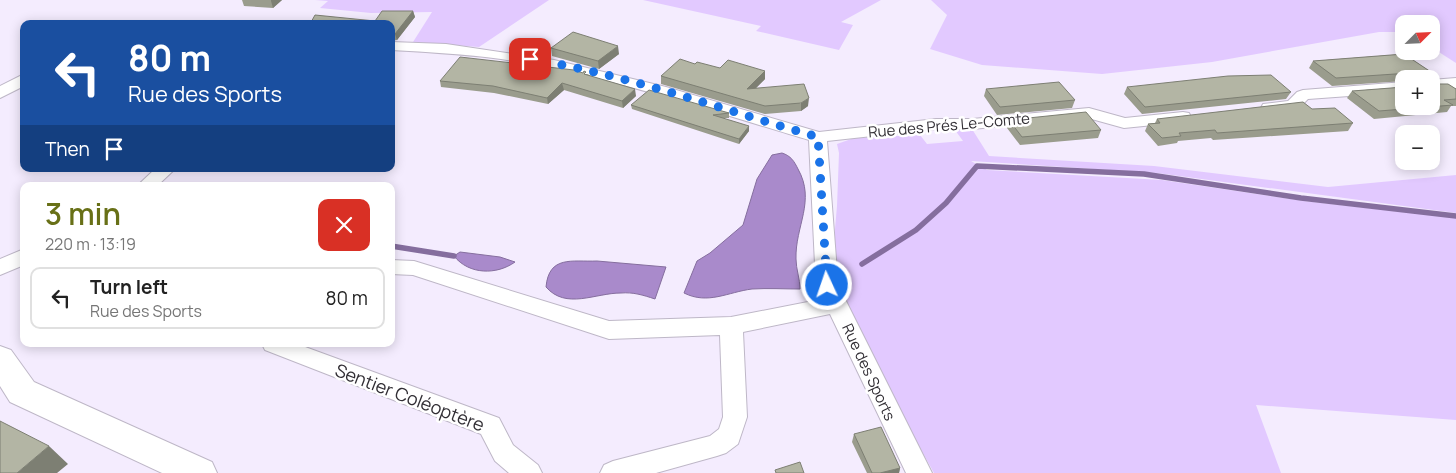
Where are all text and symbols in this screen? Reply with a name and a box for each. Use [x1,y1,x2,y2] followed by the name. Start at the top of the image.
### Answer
[1395,15,1440,60] north arrow
[1395,15,1440,170] map controls
[128,34,211,82] text: 80 m
[509,38,551,80] pin
[45,40,110,105] icon: left
[516,45,544,73] icon: arrive
[1395,70,1440,115] button: +
[128,79,282,109] text: Rue des Sports
[867,107,1031,143] street label: Rue des Prés Le-Comte
[1395,125,1440,170] button: −
[100,135,128,163] icon: arrive
[45,136,90,162] text: Then
[45,193,121,234] text: 3 min
[318,199,370,251] button: close
[45,233,136,255] text: 220 m · 13:19
[800,258,852,310] position arrow
[90,274,168,300] text: Turn left
[47,284,75,312] icon: left
[325,285,368,311] text: 80 m
[90,300,202,322] text: Rue des Sports
[837,320,901,424] street label: Rue des Sports
[332,357,488,437] street label: Sentier Coléoptère

